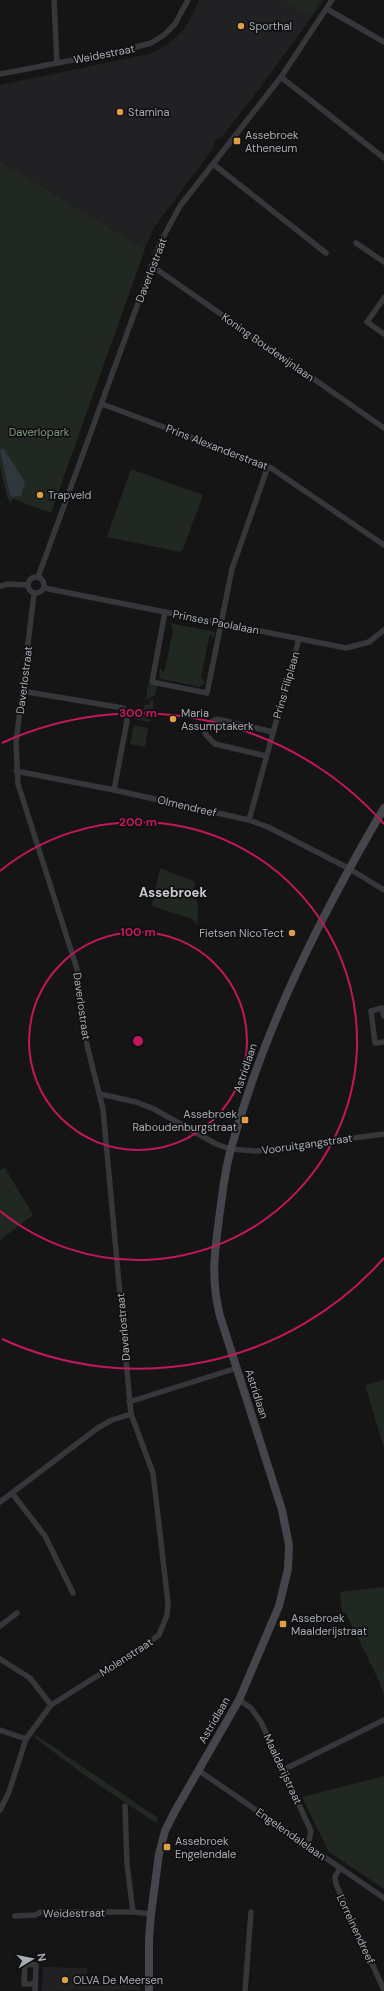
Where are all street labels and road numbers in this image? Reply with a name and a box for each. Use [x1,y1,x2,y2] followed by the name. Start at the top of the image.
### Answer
[72,41,136,67] street label: Weidestraat
[132,236,170,304] street label: Daverlostraat
[219,310,317,384] street label: Koning Boudewijnlaan
[164,421,270,473] street label: Prins Alexanderstraat
[172,607,260,637] street label: Prinses Paolalaan
[13,645,35,715] street label: Daverlostraat
[270,650,302,720] street label: Prins Filiplaan
[156,792,218,820] street label: Olmendreef
[70,971,94,1041] street label: Daverlostraat
[230,1041,260,1095] street label: Astridlaan
[261,1131,353,1157] street label: Vooruitgangstraat
[113,1293,133,1361] street label: Daverlostraat
[242,1367,272,1421] street label: Astridlaan
[97,1635,155,1679] street label: Molenstraat
[195,1694,233,1746] street label: Astridlaan
[261,1732,305,1806] street label: Maalderijstraat
[253,1805,329,1863] street label: Engelendalelaan
[334,1892,378,1966] street label: Lorreinendreef
[43,1905,105,1921] street label: Weidestraat

